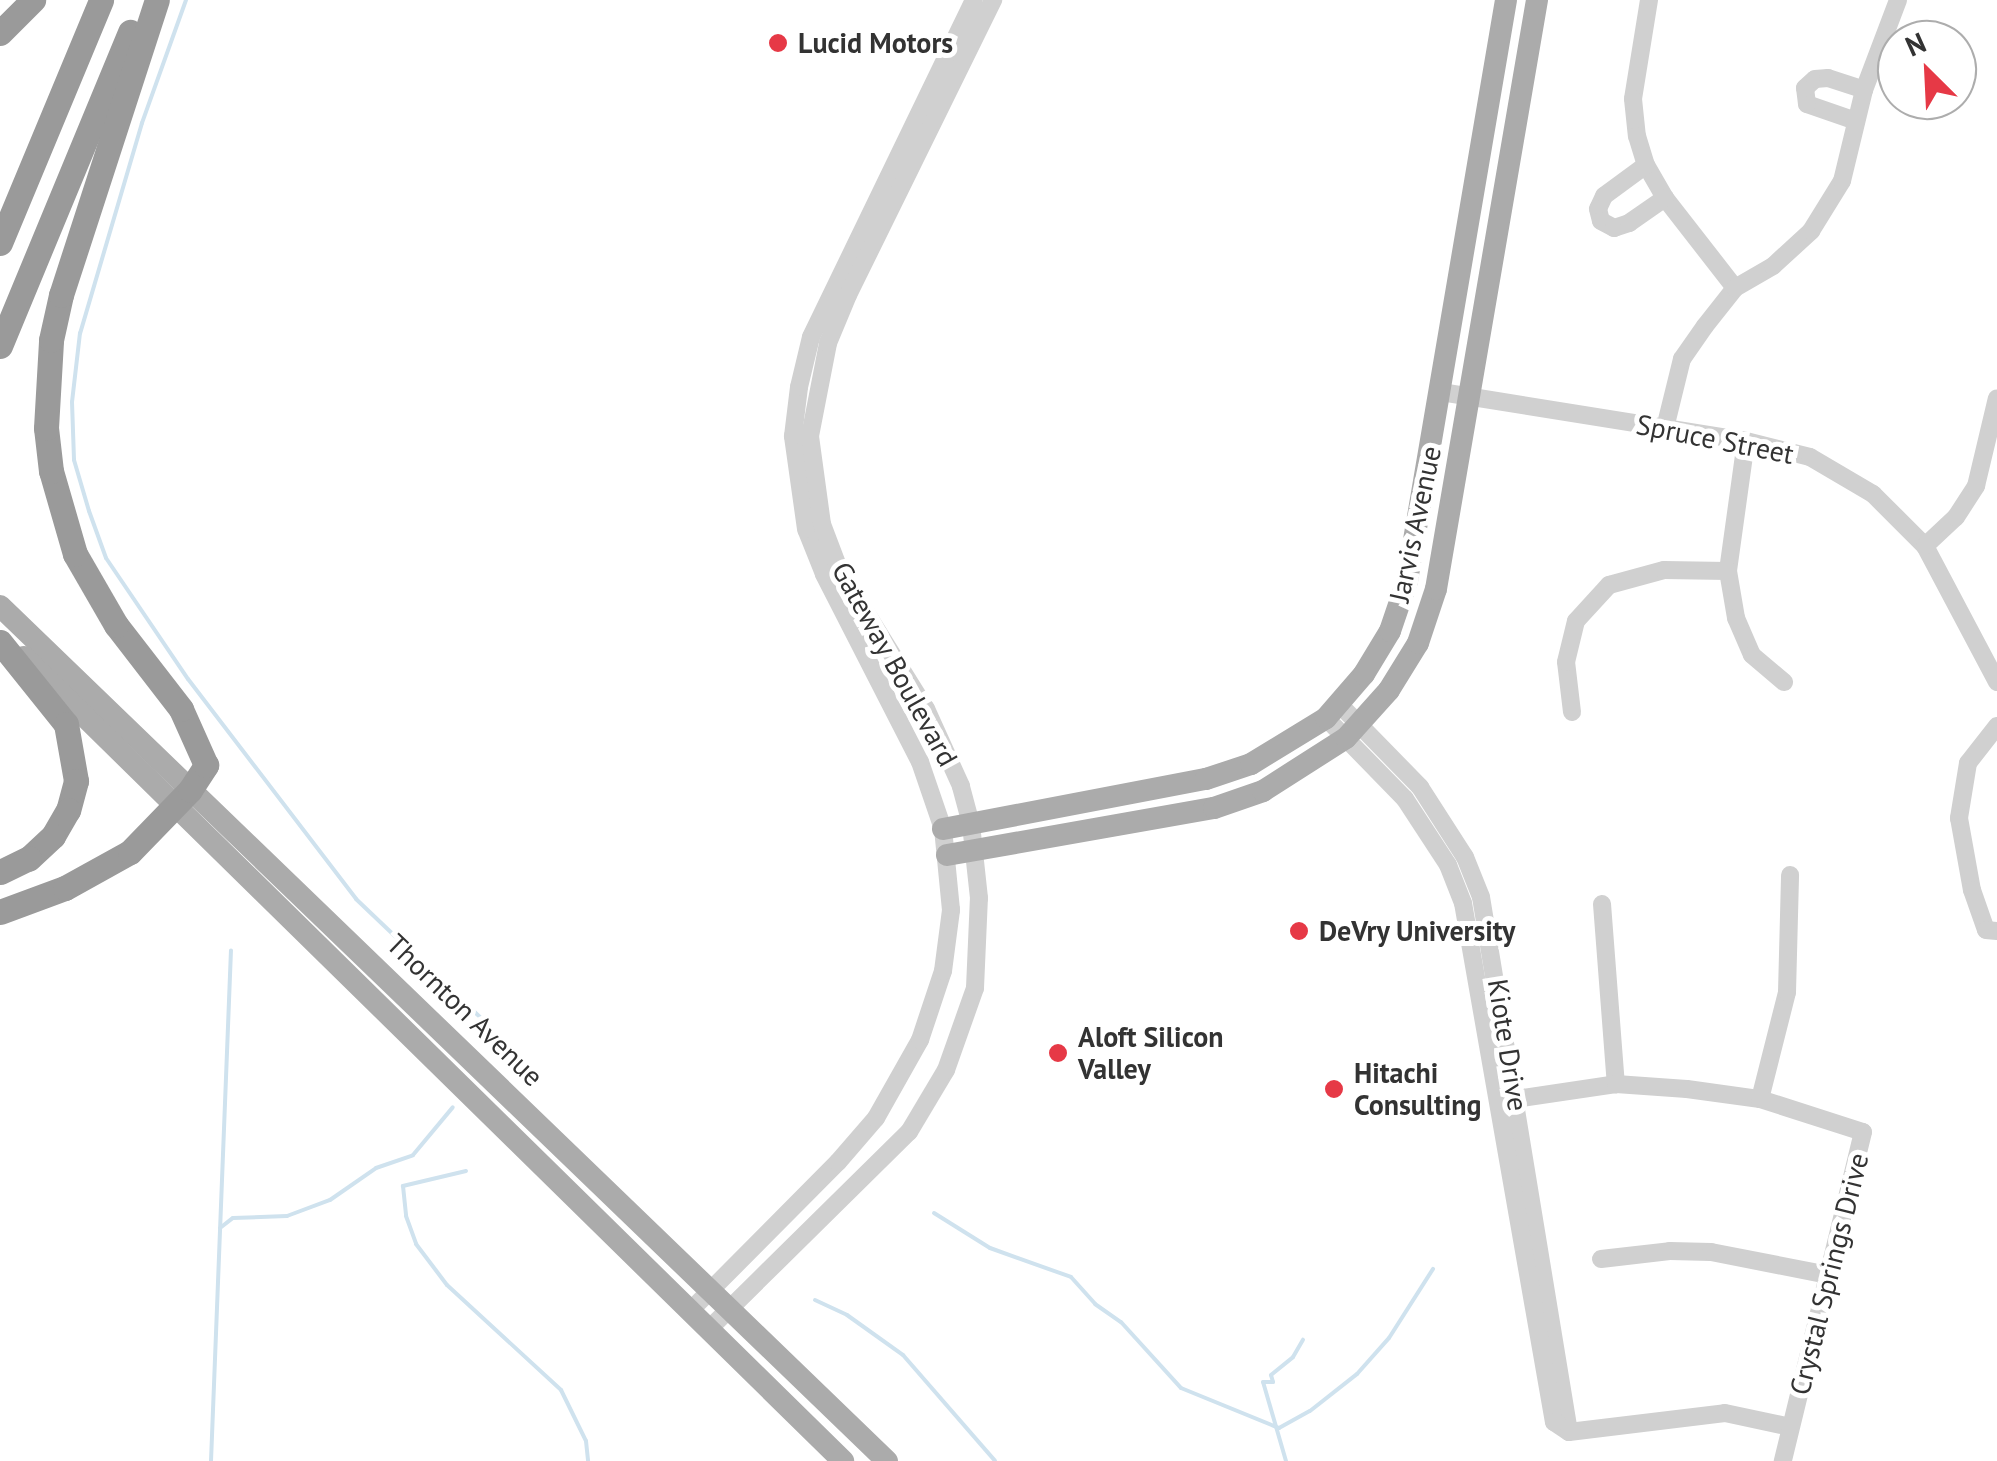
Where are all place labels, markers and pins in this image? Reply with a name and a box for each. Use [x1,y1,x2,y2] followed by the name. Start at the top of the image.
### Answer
[798,26,953,60] place label: Lucid Motors
[767,32,789,54] marker: Lucid Motors
[1319,914,1516,948] place label: DeVry University
[1288,920,1310,942] marker: DeVry University
[1078,1020,1224,1086] place label: Aloft Silicon Valley
[1047,1042,1069,1064] marker: Aloft Silicon Valley
[1354,1056,1482,1122] place label: Hitachi Consulting
[1323,1078,1345,1100] marker: Hitachi Consulting

